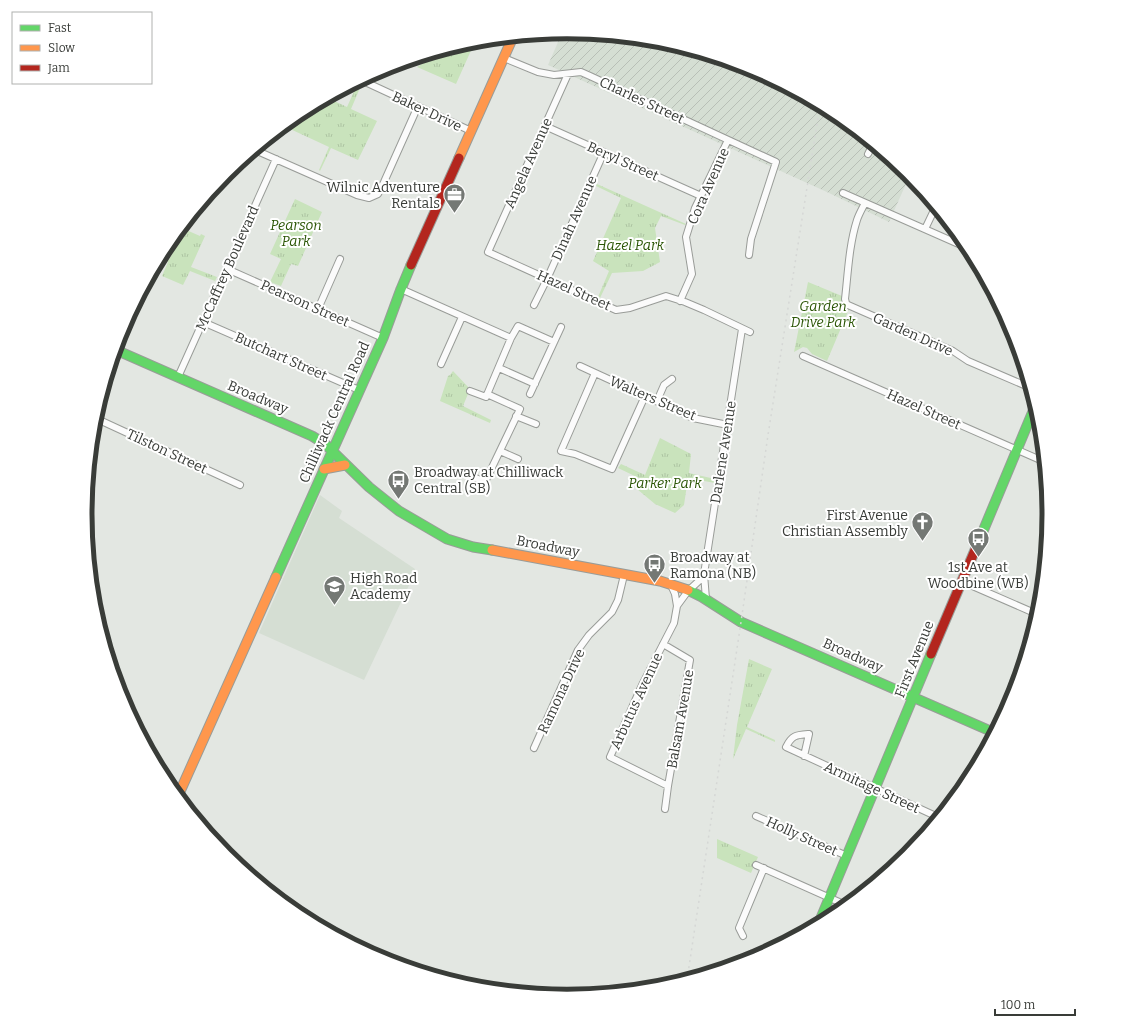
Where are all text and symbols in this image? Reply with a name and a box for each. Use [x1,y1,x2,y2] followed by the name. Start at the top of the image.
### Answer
[12,12,152,84] legend
[48,21,72,35] text: Fast
[48,41,75,55] text: Slow
[47,61,70,75] text: Jam
[597,73,687,128] street label: Charles Street
[389,88,464,135] street label: Baker Drive
[501,115,556,211] street label: Angela Avenue
[584,138,661,185] street label: Beryl Street
[684,145,733,227] street label: Cora Avenue
[548,173,601,263] street label: Dinah Avenue
[326,179,440,212] place label: Wilnic Adventure Rentals
[442,182,468,215] office icon: Wilnic Adventure Rentals
[192,203,263,333] street label: McCaffrey Boulevard
[270,217,322,250] park label: Pearson Park
[596,237,664,254] park label: Hazel Park
[534,267,613,314] street label: Hazel Street
[258,276,352,331] street label: Pearson Street
[790,298,856,331] park label: Garden Drive Park
[870,309,955,360] street label: Garden Drive
[232,329,330,384] street label: Butchart Street
[296,339,373,486] street label: Chilliwack Central Road
[607,373,699,424] street label: Walters Street
[225,377,291,418] street label: Broadway
[884,386,963,433] street label: Hazel Street
[707,400,740,505] street label: Darlene Avenue
[124,425,210,478] street label: Tilston Street
[414,464,563,497] place label: Broadway at Chilliwack Central (SB)
[385,467,411,500] bus stop icon: Broadway at Chilliwack Central (SB)
[628,475,702,492] park label: Parker Park
[782,507,909,540] place label: First Avenue Christian Assembly
[910,510,936,543] church icon: First Avenue Christian Assembly
[965,526,991,559] bus stop icon: 1st Ave at Woodbine (WB)
[515,532,581,561] street label: Broadway
[670,549,756,582] place label: Broadway at Ramona (NB)
[641,552,667,585] bus stop icon: Broadway at Ramona (NB)
[928,559,1028,592] place label: 1st Ave at Woodbine (WB)
[350,570,417,603] place label: High Road Academy
[322,573,348,606] school or university icon: High Road Academy
[891,618,938,700] street label: First Avenue
[820,635,886,676] street label: Broadway
[534,646,589,736] street label: Ramona Drive
[607,650,666,752] street label: Arbutus Avenue
[663,668,698,770] street label: Balsam Avenue
[821,758,922,817] street label: Armitage Street
[763,813,840,860] street label: Holly Street
[995,991,1075,1017] scale bar
[1001,998,1036,1012] text: 100 m

